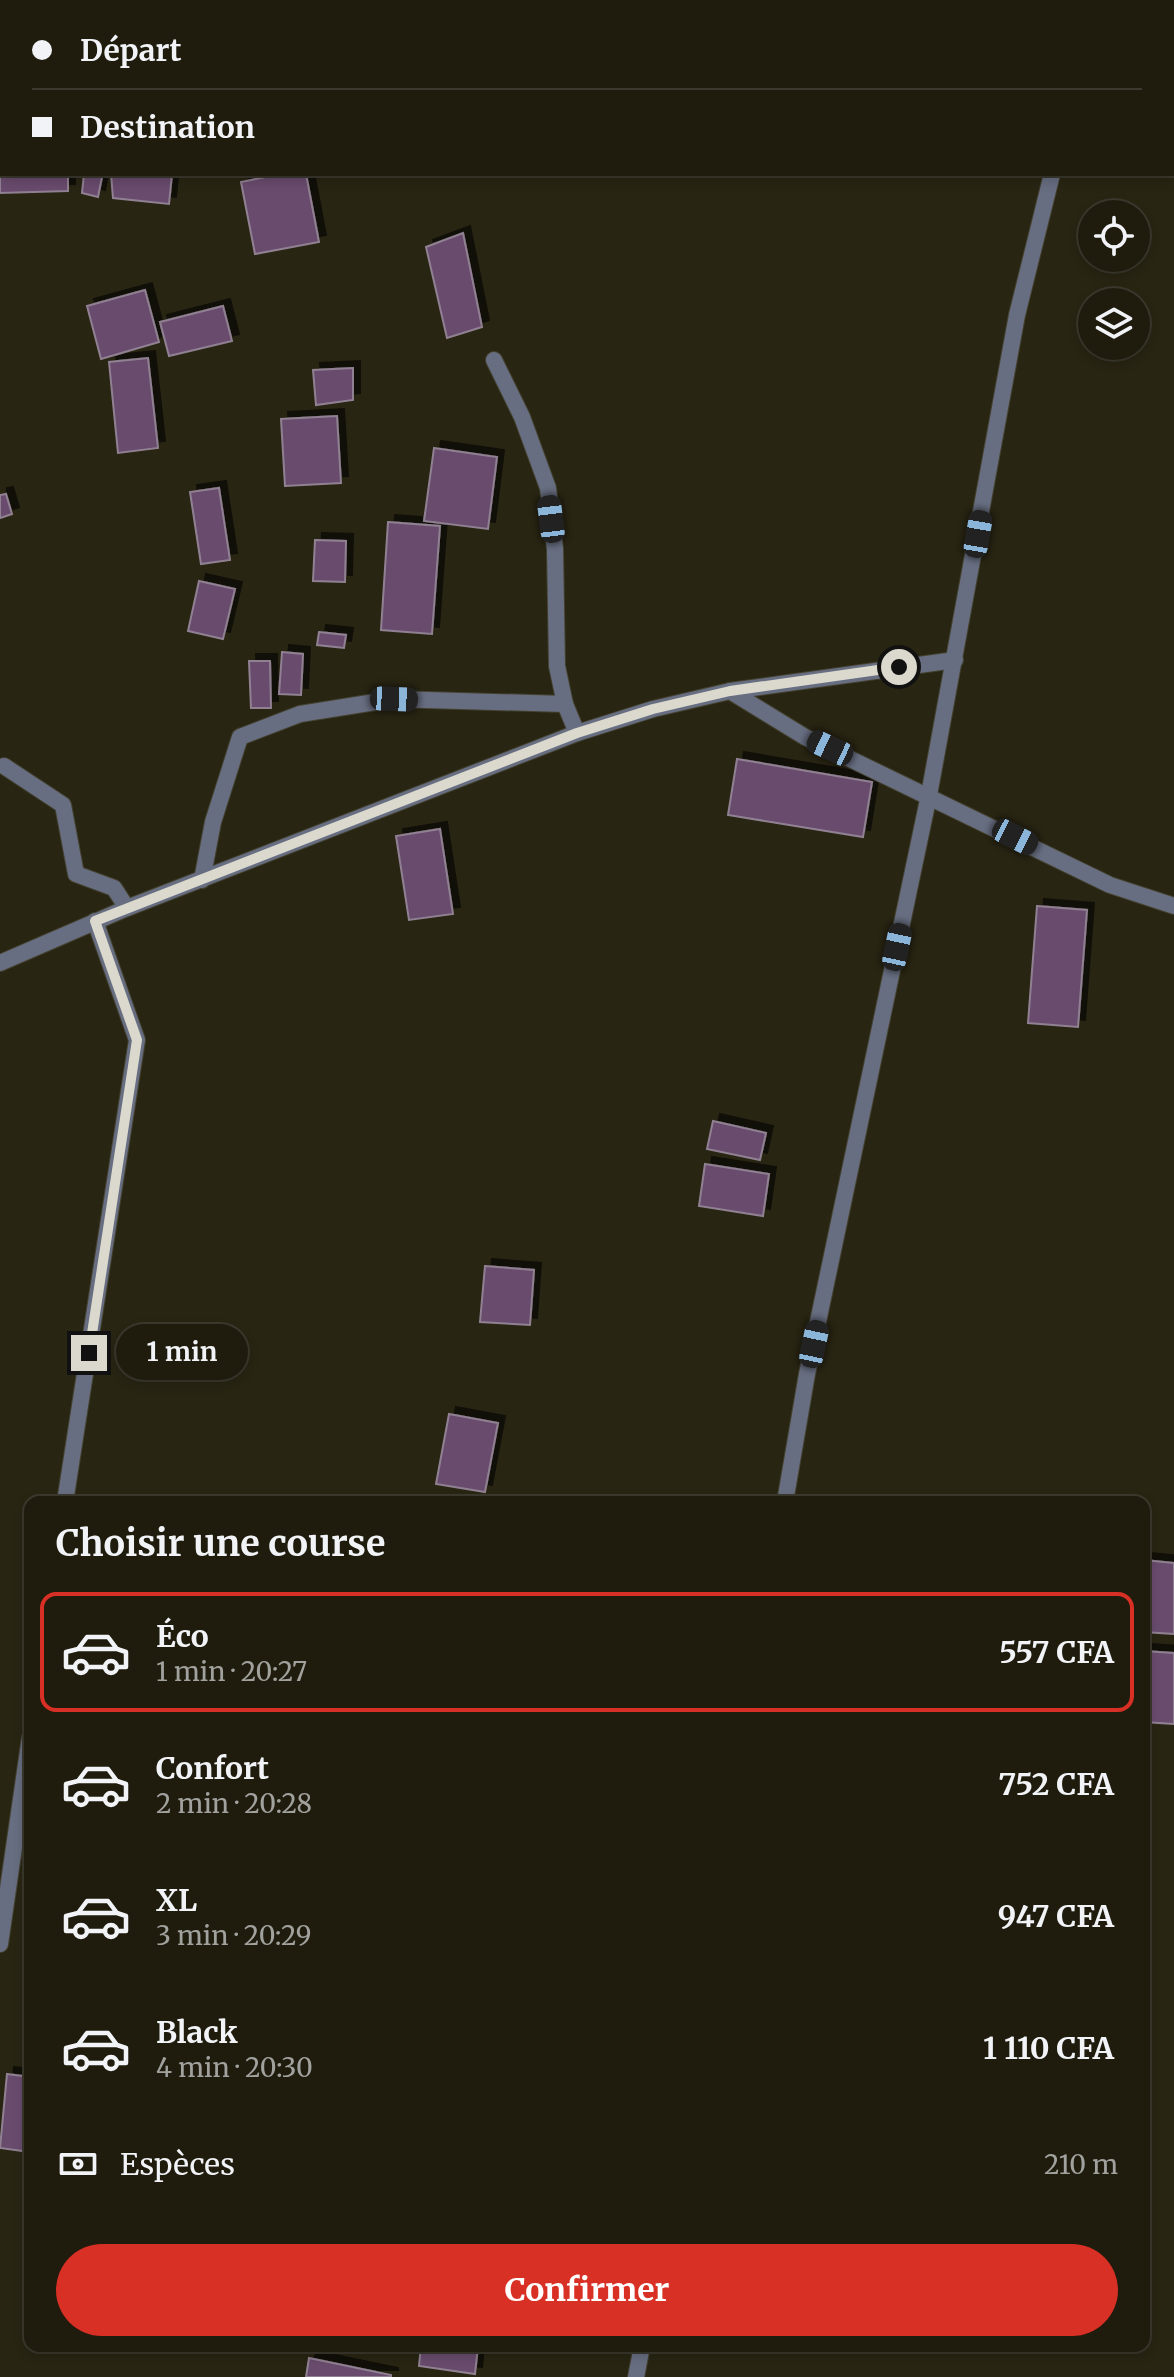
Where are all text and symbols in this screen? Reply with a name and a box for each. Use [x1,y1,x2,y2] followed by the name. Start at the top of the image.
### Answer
[80,31,182,69] text: Départ
[80,108,255,146] text: Destination
[1078,200,1150,360] map controls
[1078,200,1150,272] button: locate
[1078,288,1150,360] button: layers
[536,494,566,544] car
[962,508,994,560] car
[881,649,917,685] route start
[370,686,418,712] car
[803,727,857,769] car
[988,815,1042,859] car
[880,921,914,973] car
[797,1318,831,1370] car
[117,1325,249,1381] callout: 1 min
[71,1335,107,1371] route end
[147,1335,217,1368] text: 1 min
[56,1521,385,1566] text: Choisir une course
[60,1616,132,1688] icon: car
[156,1617,209,1655] text: Éco
[999,1633,1114,1671] text: 557 CFA
[156,1655,307,1688] text: 1 min · 20:27
[60,1748,132,1820] icon: car
[156,1749,269,1787] text: Confort
[998,1765,1114,1803] text: 752 CFA
[156,1787,312,1820] text: 2 min · 20:28
[60,1880,132,1952] icon: car
[156,1881,197,1919] text: XL
[998,1897,1114,1935] text: 947 CFA
[156,1919,311,1952] text: 3 min · 20:29
[60,2012,132,2084] icon: car
[156,2013,238,2051] text: Black
[983,2029,1114,2067] text: 1 110 CFA
[156,2051,313,2084] text: 4 min · 20:30
[56,2142,100,2186] icon: cash
[120,2145,235,2183] text: Espèces
[1044,2148,1118,2181] text: 210 m
[56,2244,1118,2336] button: Confirmer

